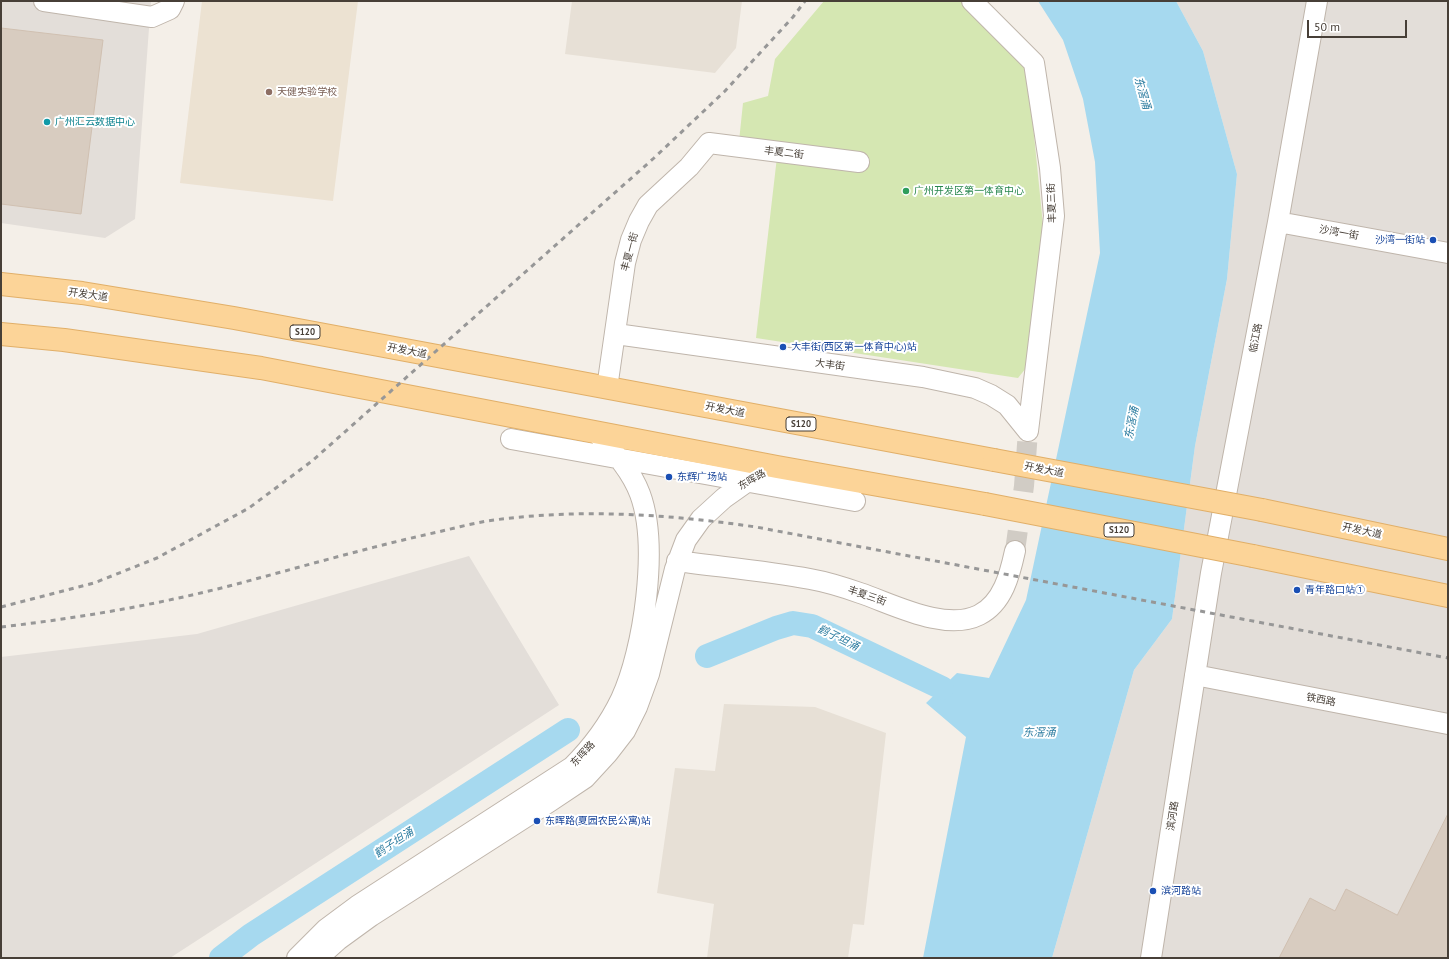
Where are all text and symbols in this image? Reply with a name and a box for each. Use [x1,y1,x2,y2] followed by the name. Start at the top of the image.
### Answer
[1309,12,1409,38] scale bar
[1314,19,1340,34] text: 50 m
[1131,75,1153,111] water label: 东滘涌
[277,86,337,98] place label: 天健实验学校
[264,87,274,97] marker: 天健实验学校
[55,116,135,128] place label: 广州汇云数据中心
[42,117,52,127] marker: 广州汇云数据中心
[763,145,805,161] street label: 丰夏二街
[1045,183,1059,223] street label: 丰夏三街
[914,185,1024,197] place label: 广州开发区第一体育中心
[901,186,911,196] marker: 广州开发区第一体育中心
[1318,224,1360,242] street label: 沙湾一街
[619,231,641,273] street label: 丰夏一街
[1375,234,1425,246] place label: 沙湾一街站
[1428,235,1438,245] marker: 沙湾一街站
[67,286,109,304] street label: 开发大道
[1247,322,1265,354] street label: 临江路
[290,325,320,339] road number: S120
[386,341,428,361] street label: 开发大道
[791,341,917,353] place label: 大丰街(西区第一体育中心)站
[778,342,788,352] marker: 大丰街(西区第一体育中心)站
[814,357,846,373] street label: 大丰街
[704,400,746,420] street label: 开发大道
[1122,406,1142,440] water label: 东滘涌
[786,417,816,431] road number: S120
[1023,460,1065,480] street label: 开发大道
[736,467,768,493] street label: 东晖路
[677,471,727,483] place label: 东辉广场站
[664,472,674,482] marker: 东辉广场站
[1341,521,1383,541] street label: 开发大道
[1104,523,1134,537] road number: S120
[846,584,888,608] street label: 丰夏三街
[1305,584,1365,596] place label: 青年路口站①
[1292,585,1302,595] marker: 青年路口站①
[815,622,861,654] water label: 鹤子坦涌
[1305,691,1337,709] street label: 铁西路
[1023,726,1055,740] water label: 东滘涌
[568,739,598,769] street label: 东晖路
[1165,800,1181,832] street label: 滨河路
[545,815,651,827] place label: 东晖路(夏园农民公寓)站
[532,816,542,826] marker: 东晖路(夏园农民公寓)站
[372,825,416,861] water label: 鹤子坦涌
[1161,885,1201,897] place label: 滨河路站
[1148,886,1158,896] marker: 滨河路站

